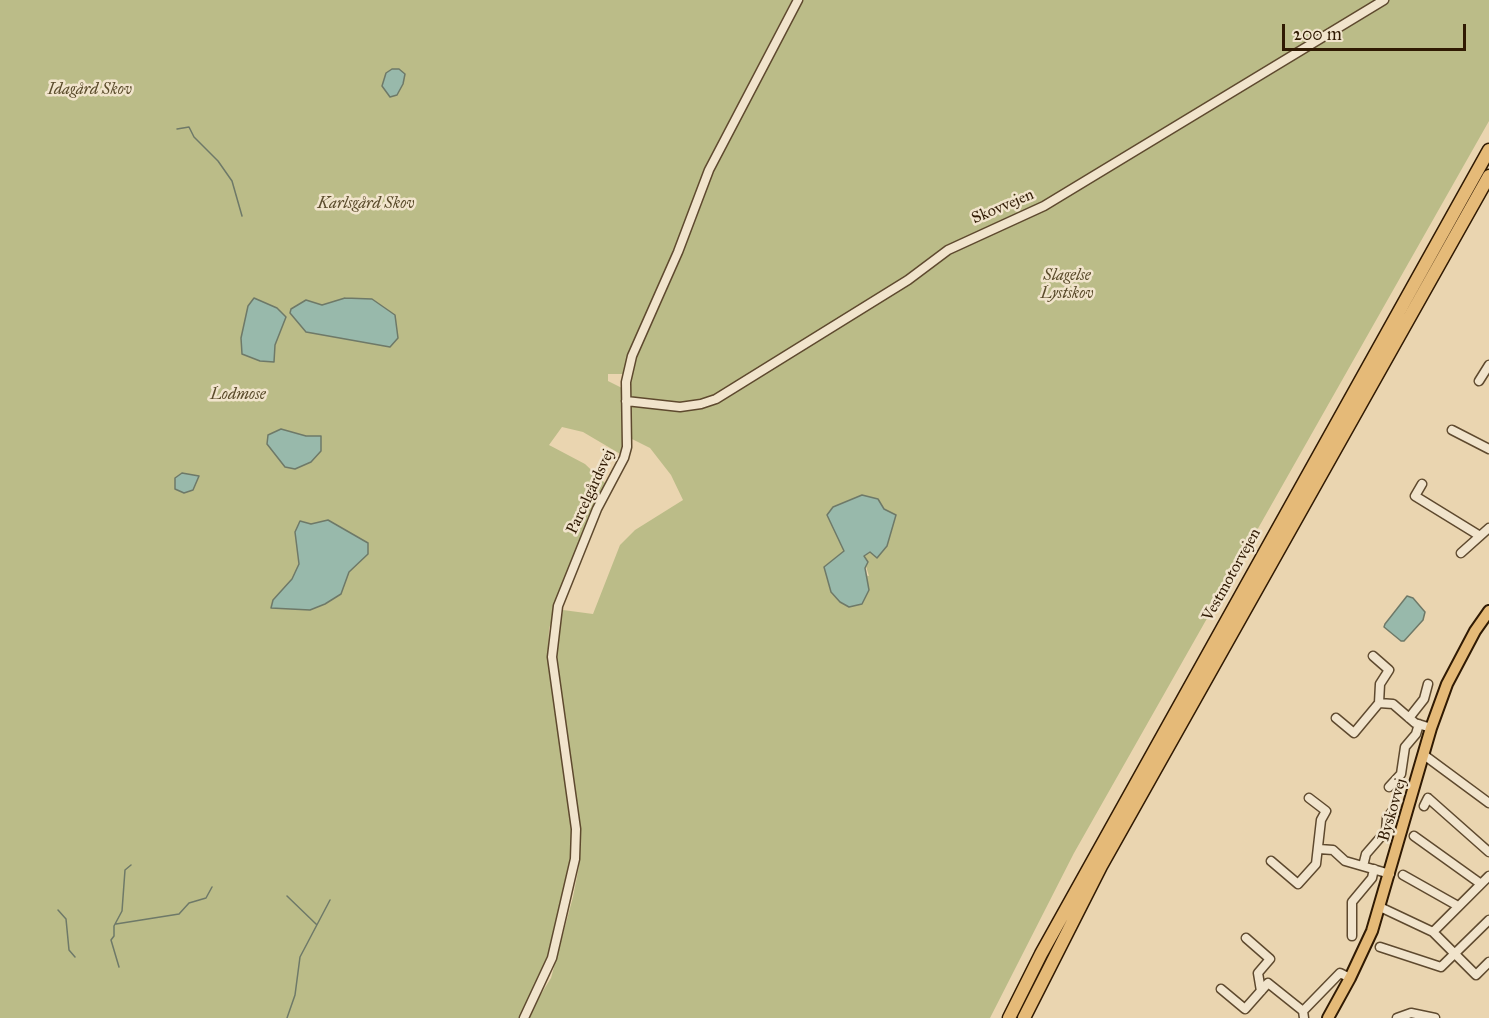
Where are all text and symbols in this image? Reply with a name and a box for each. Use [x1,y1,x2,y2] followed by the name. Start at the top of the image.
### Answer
[1285,12,1470,50] scale bar
[1293,23,1342,45] text: 200 m
[48,80,132,100] park label: Idagård Skov
[969,185,1037,229] street label: Skovvejen
[317,194,415,214] park label: Karlsgård Skov
[1040,266,1094,304] park label: Slagelse Lystskov
[210,385,266,405] park label: Lodmose
[563,447,619,537] street label: Parcelgårdsvej
[1199,525,1265,625] street label: Vestmotorvejen
[1375,776,1411,844] street label: Byskovvej

